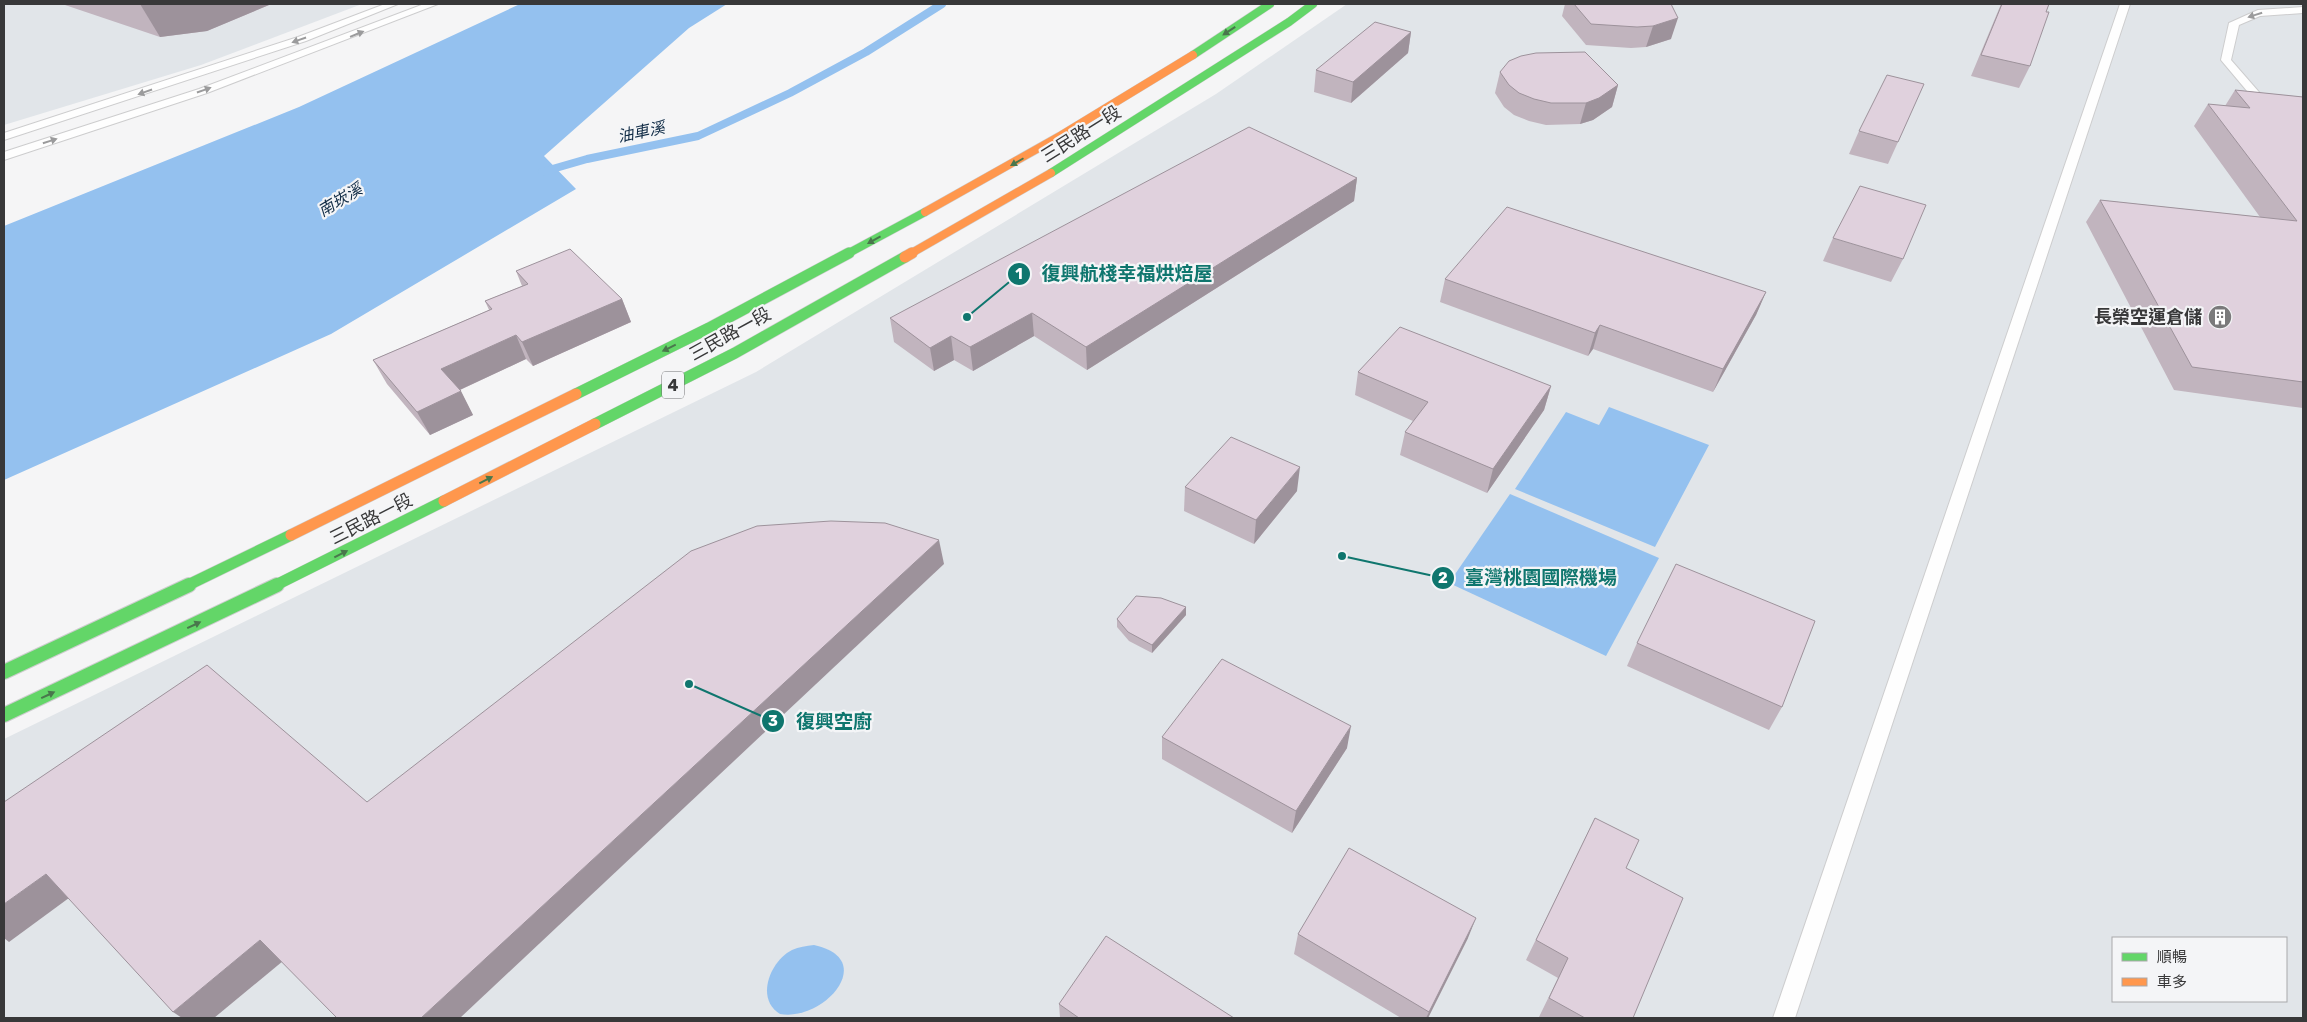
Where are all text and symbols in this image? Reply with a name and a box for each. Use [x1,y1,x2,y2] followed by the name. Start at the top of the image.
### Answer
[2247,12,2262,20] one-way arrow
[1223,26,1236,35] one-way arrow
[350,30,365,38] one-way arrow
[291,36,306,44] one-way arrow
[197,86,212,93] one-way arrow
[137,88,152,96] one-way arrow
[1037,101,1125,167] street label: 三民路一段
[616,117,668,146] water label: 油車溪
[43,137,58,144] one-way arrow
[1009,158,1024,166] one-way arrow
[315,178,367,221] water label: 南崁溪
[868,236,881,245] one-way arrow
[1007,257,1223,291] callout: 復興航棧幸福烘焙屋
[1041,262,1213,285] text: 復興航棧幸福烘焙屋
[1015,265,1023,283] text: 1
[685,303,775,365] street label: 三民路一段
[2207,304,2233,330] building icon: 長榮空運倉儲
[2094,306,2202,328] place label: 長榮空運倉儲
[661,344,676,352] one-way arrow
[662,372,684,398] road number: 4
[478,476,493,484] one-way arrow
[326,489,416,549] street label: 三民路一段
[334,550,348,558] one-way arrow
[1430,561,1627,595] callout: 臺灣桃園國際機場
[1465,566,1617,589] text: 臺灣桃園國際機場
[1438,569,1448,587] text: 2
[187,620,202,629] one-way arrow
[41,690,55,698] one-way arrow
[761,704,882,738] callout: 復興空廚
[796,710,872,733] text: 復興空廚
[768,712,778,730] text: 3
[2112,937,2287,1002] legend
[2157,948,2187,966] text: 順暢
[2157,973,2187,991] text: 車多

